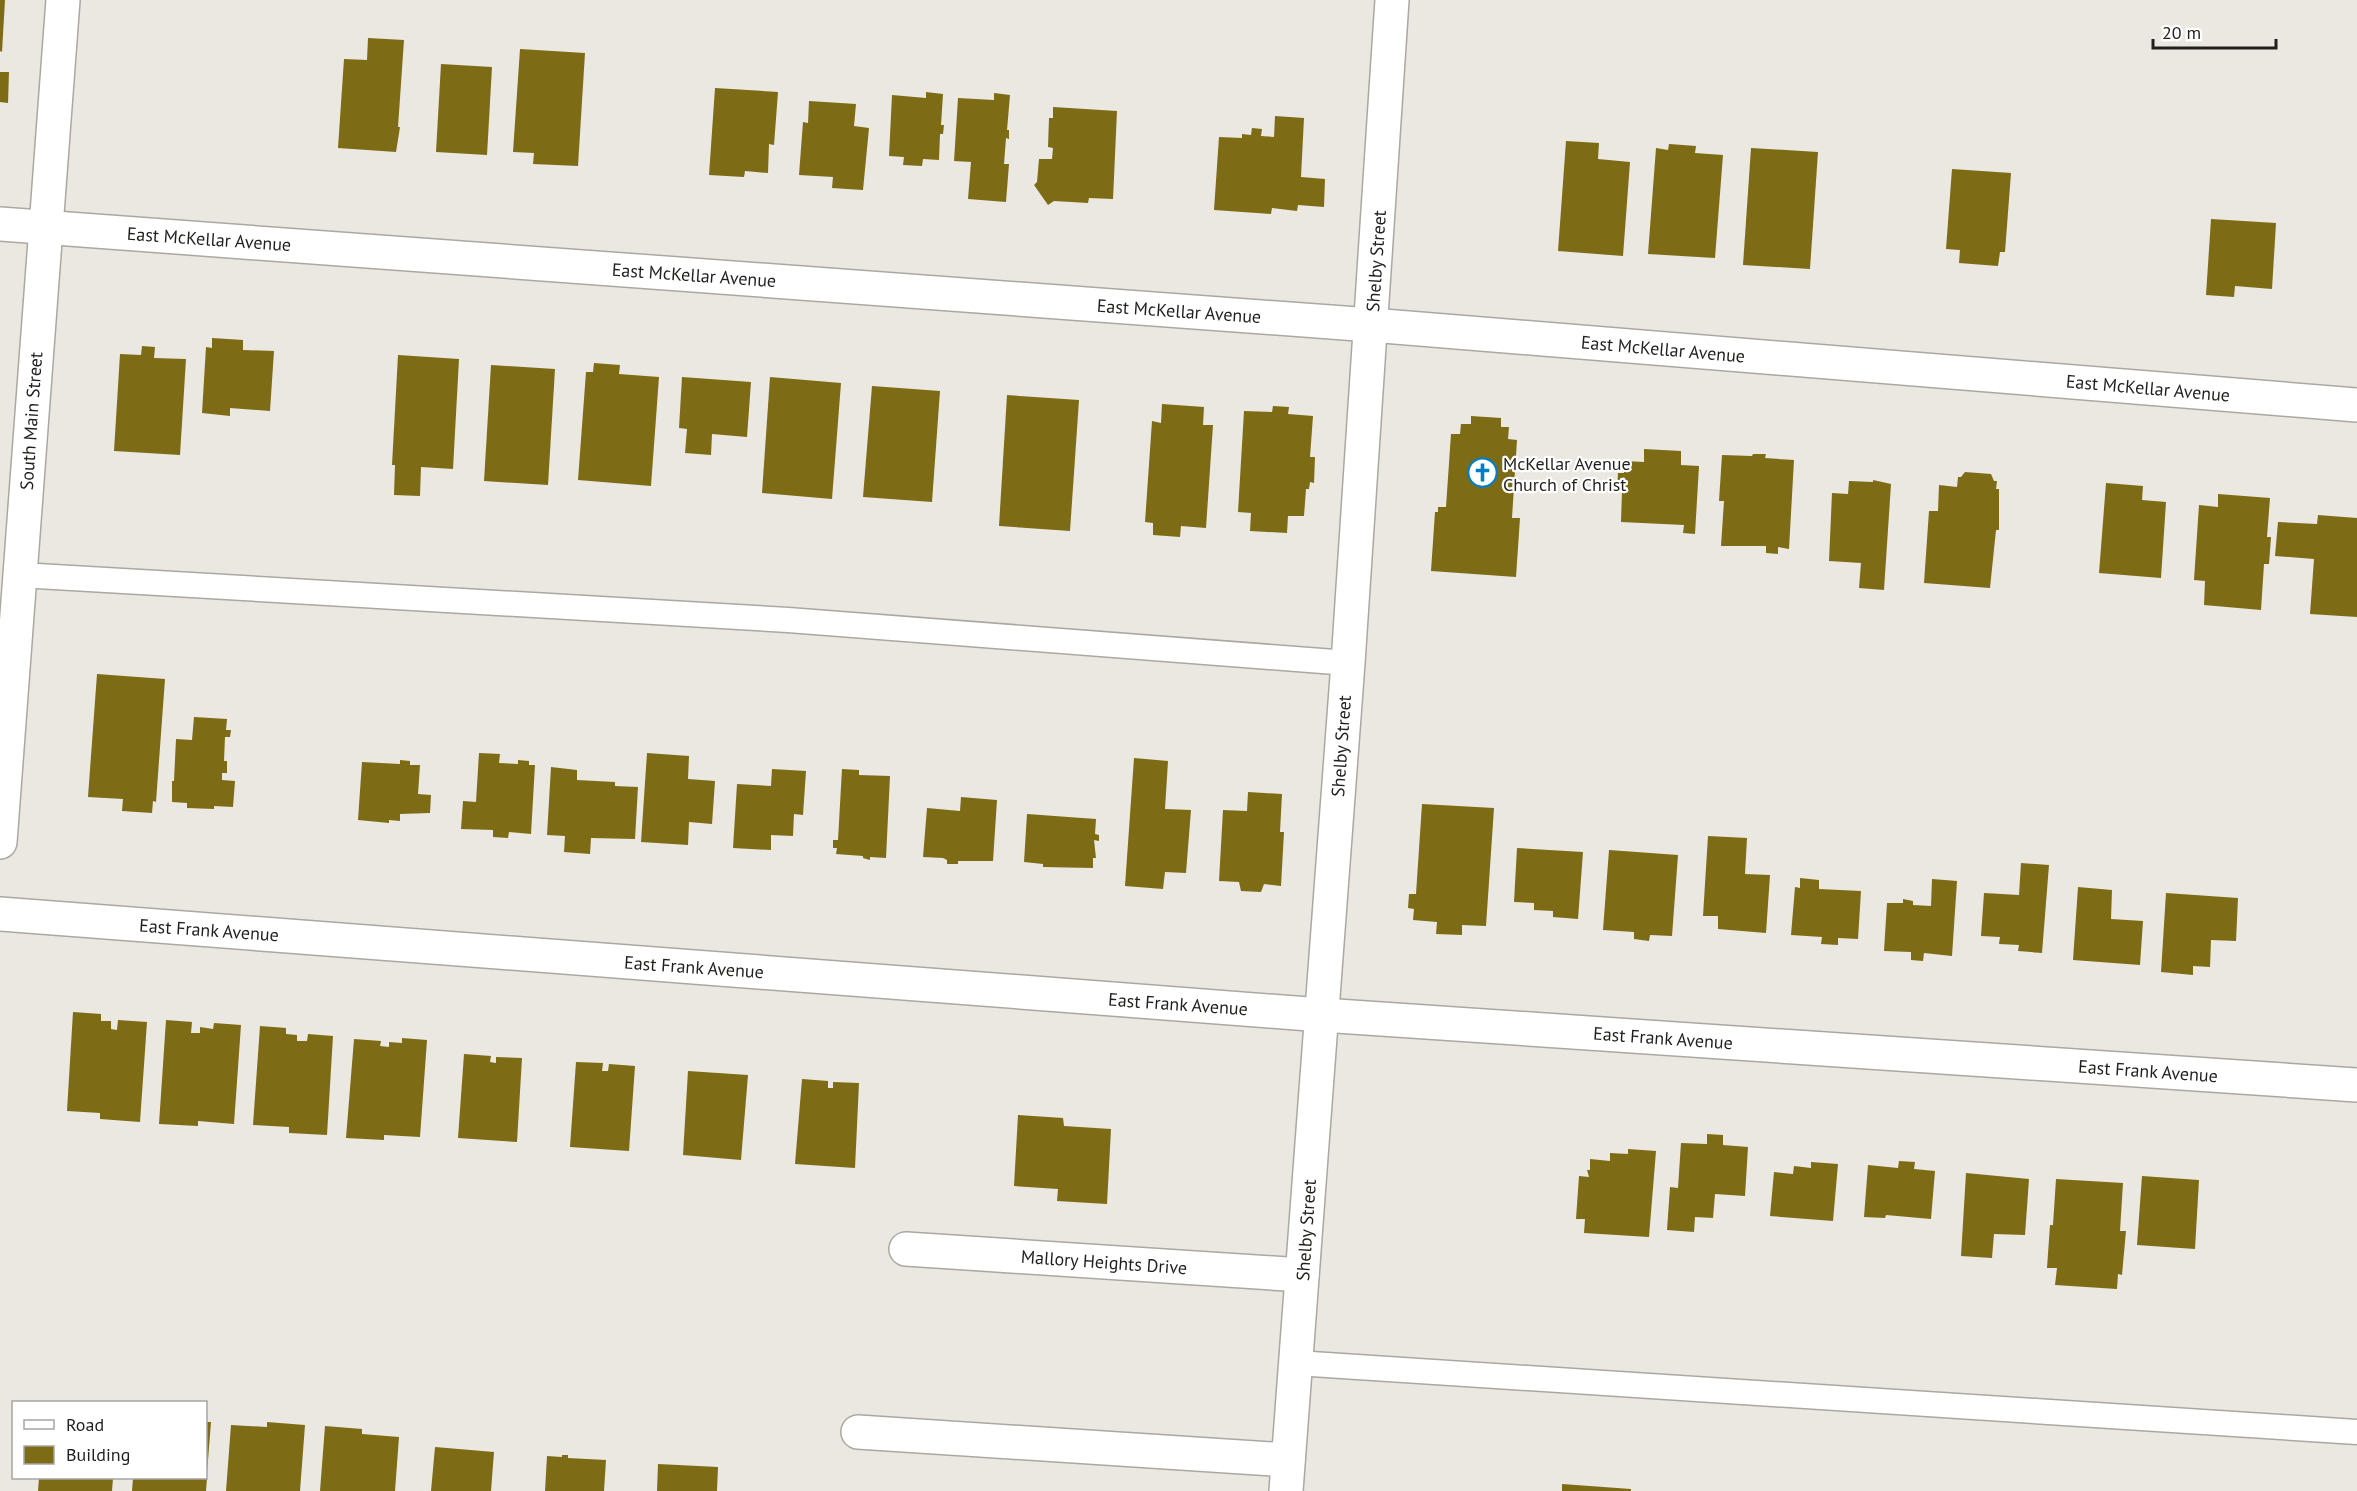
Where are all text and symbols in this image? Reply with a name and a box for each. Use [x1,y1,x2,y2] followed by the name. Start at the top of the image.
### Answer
[2153,12,2276,50] scale bar
[2162,21,2201,44] text: 20 m
[1361,209,1391,313] street label: Shelby Street
[126,222,292,256] street label: East McKellar Avenue
[611,258,777,292] street label: East McKellar Avenue
[1096,294,1262,328] street label: East McKellar Avenue
[1580,330,1746,368] street label: East McKellar Avenue
[15,351,47,491] street label: South Main Street
[2065,369,2231,407] street label: East McKellar Avenue
[1503,452,1631,496] place label: McKellar Avenue Church of Christ
[1466,457,1498,489] church icon: McKellar Avenue Church of Christ
[1326,694,1356,798] street label: Shelby Street
[138,914,280,946] street label: East Frank Avenue
[623,951,765,983] street label: East Frank Avenue
[1107,988,1249,1020] street label: East Frank Avenue
[1592,1022,1734,1054] street label: East Frank Avenue
[2077,1055,2219,1087] street label: East Frank Avenue
[1291,1178,1321,1282] street label: Shelby Street
[1020,1245,1188,1279] street label: Mallory Heights Drive
[12,1401,207,1479] legend
[66,1413,104,1436] text: Road
[66,1443,130,1466] text: Building

